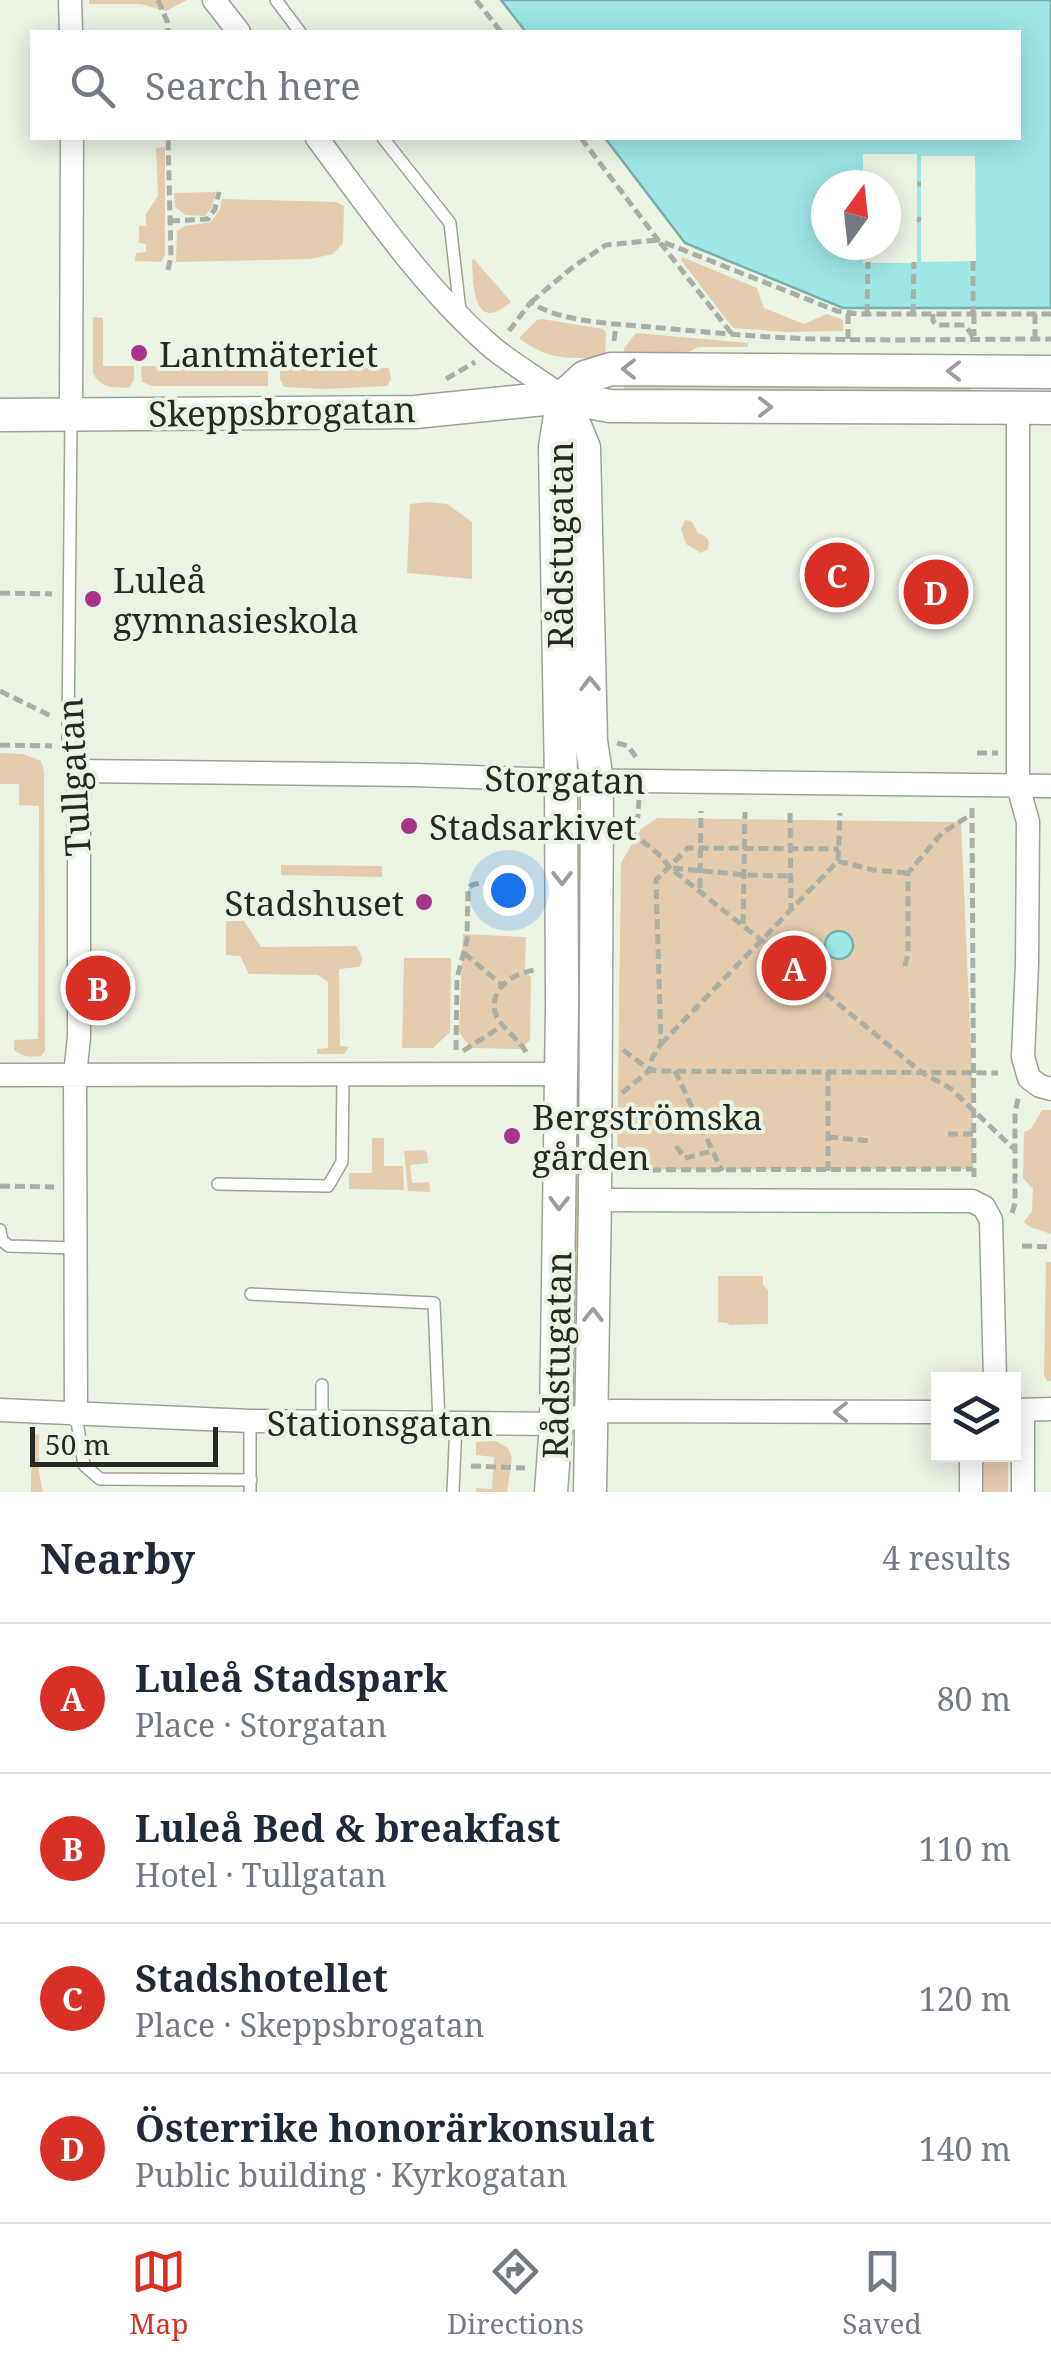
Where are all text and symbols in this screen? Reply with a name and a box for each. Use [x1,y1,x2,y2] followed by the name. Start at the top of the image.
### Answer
[30,30,1021,140] search box
[65,58,120,113] icon: search
[145,59,361,111] text: Search here
[811,170,901,260] north arrow
[159,330,378,377] place label: Lantmäteriet
[128,342,150,364] marker: Lantmäteriet
[620,358,636,380] one-way arrow
[945,360,960,382] one-way arrow
[148,385,416,437] street label: Skeppsbrogatan
[758,396,773,418] one-way arrow
[536,441,583,649] street label: Rådstugatan
[804,538,870,612] pin: C
[904,554,968,630] pin: D
[113,556,359,643] place label: Luleå gymnasieskola
[82,588,104,610] marker: Luleå gymnasieskola
[579,675,601,690] one-way arrow
[45,697,101,857] street label: Tullgatan
[484,754,646,804] street label: Storgatan
[429,803,637,850] place label: Stadsarkivet
[398,815,420,837] marker: Stadsarkivet
[483,865,534,916] your location
[551,870,573,886] one-way arrow
[224,879,404,926] place label: Stadshuset
[413,891,435,913] marker: Stadshuset
[762,930,826,1006] pin: A
[66,950,130,1026] pin: B
[532,1093,763,1180] place label: Bergströmska gården
[501,1125,523,1147] marker: Bergströmska gården
[548,1196,570,1211] one-way arrow
[531,1251,581,1459] street label: Rådstugatan
[583,1306,604,1322] one-way arrow
[931,1372,1021,1462] map controls
[931,1372,1021,1462] button: layers
[267,1399,493,1446] street label: Stationsgatan
[833,1401,848,1423] one-way arrow
[30,1422,218,1466] scale bar
[45,1425,110,1463] text: 50 m
[40,1529,195,1586] text: Nearby
[882,1536,1011,1579] text: 4 results
[135,1651,448,1703] text: Luleå Stadspark
[60,1677,85,1720] text: A
[937,1677,1011,1720] text: 80 m
[135,1703,387,1746] text: Place · Storgatan
[135,1801,560,1853] text: Luleå Bed & breakfast
[62,1827,83,1870] text: B
[919,1827,1011,1870] text: 110 m
[135,1853,387,1896] text: Hotel · Tullgatan
[135,1951,388,2003] text: Stadshotellet
[62,1977,83,2020] text: C
[919,1977,1011,2020] text: 120 m
[135,2003,484,2046] text: Place · Skeppsbrogatan
[135,2101,655,2153] text: Österrike honorärkonsulat
[60,2127,85,2170] text: D
[919,2127,1011,2170] text: 140 m
[135,2153,567,2196] text: Public building · Kyrkogatan
[129,2244,188,2342] tab: Map
[447,2244,584,2342] tab: Directions
[842,2244,922,2342] tab: Saved

